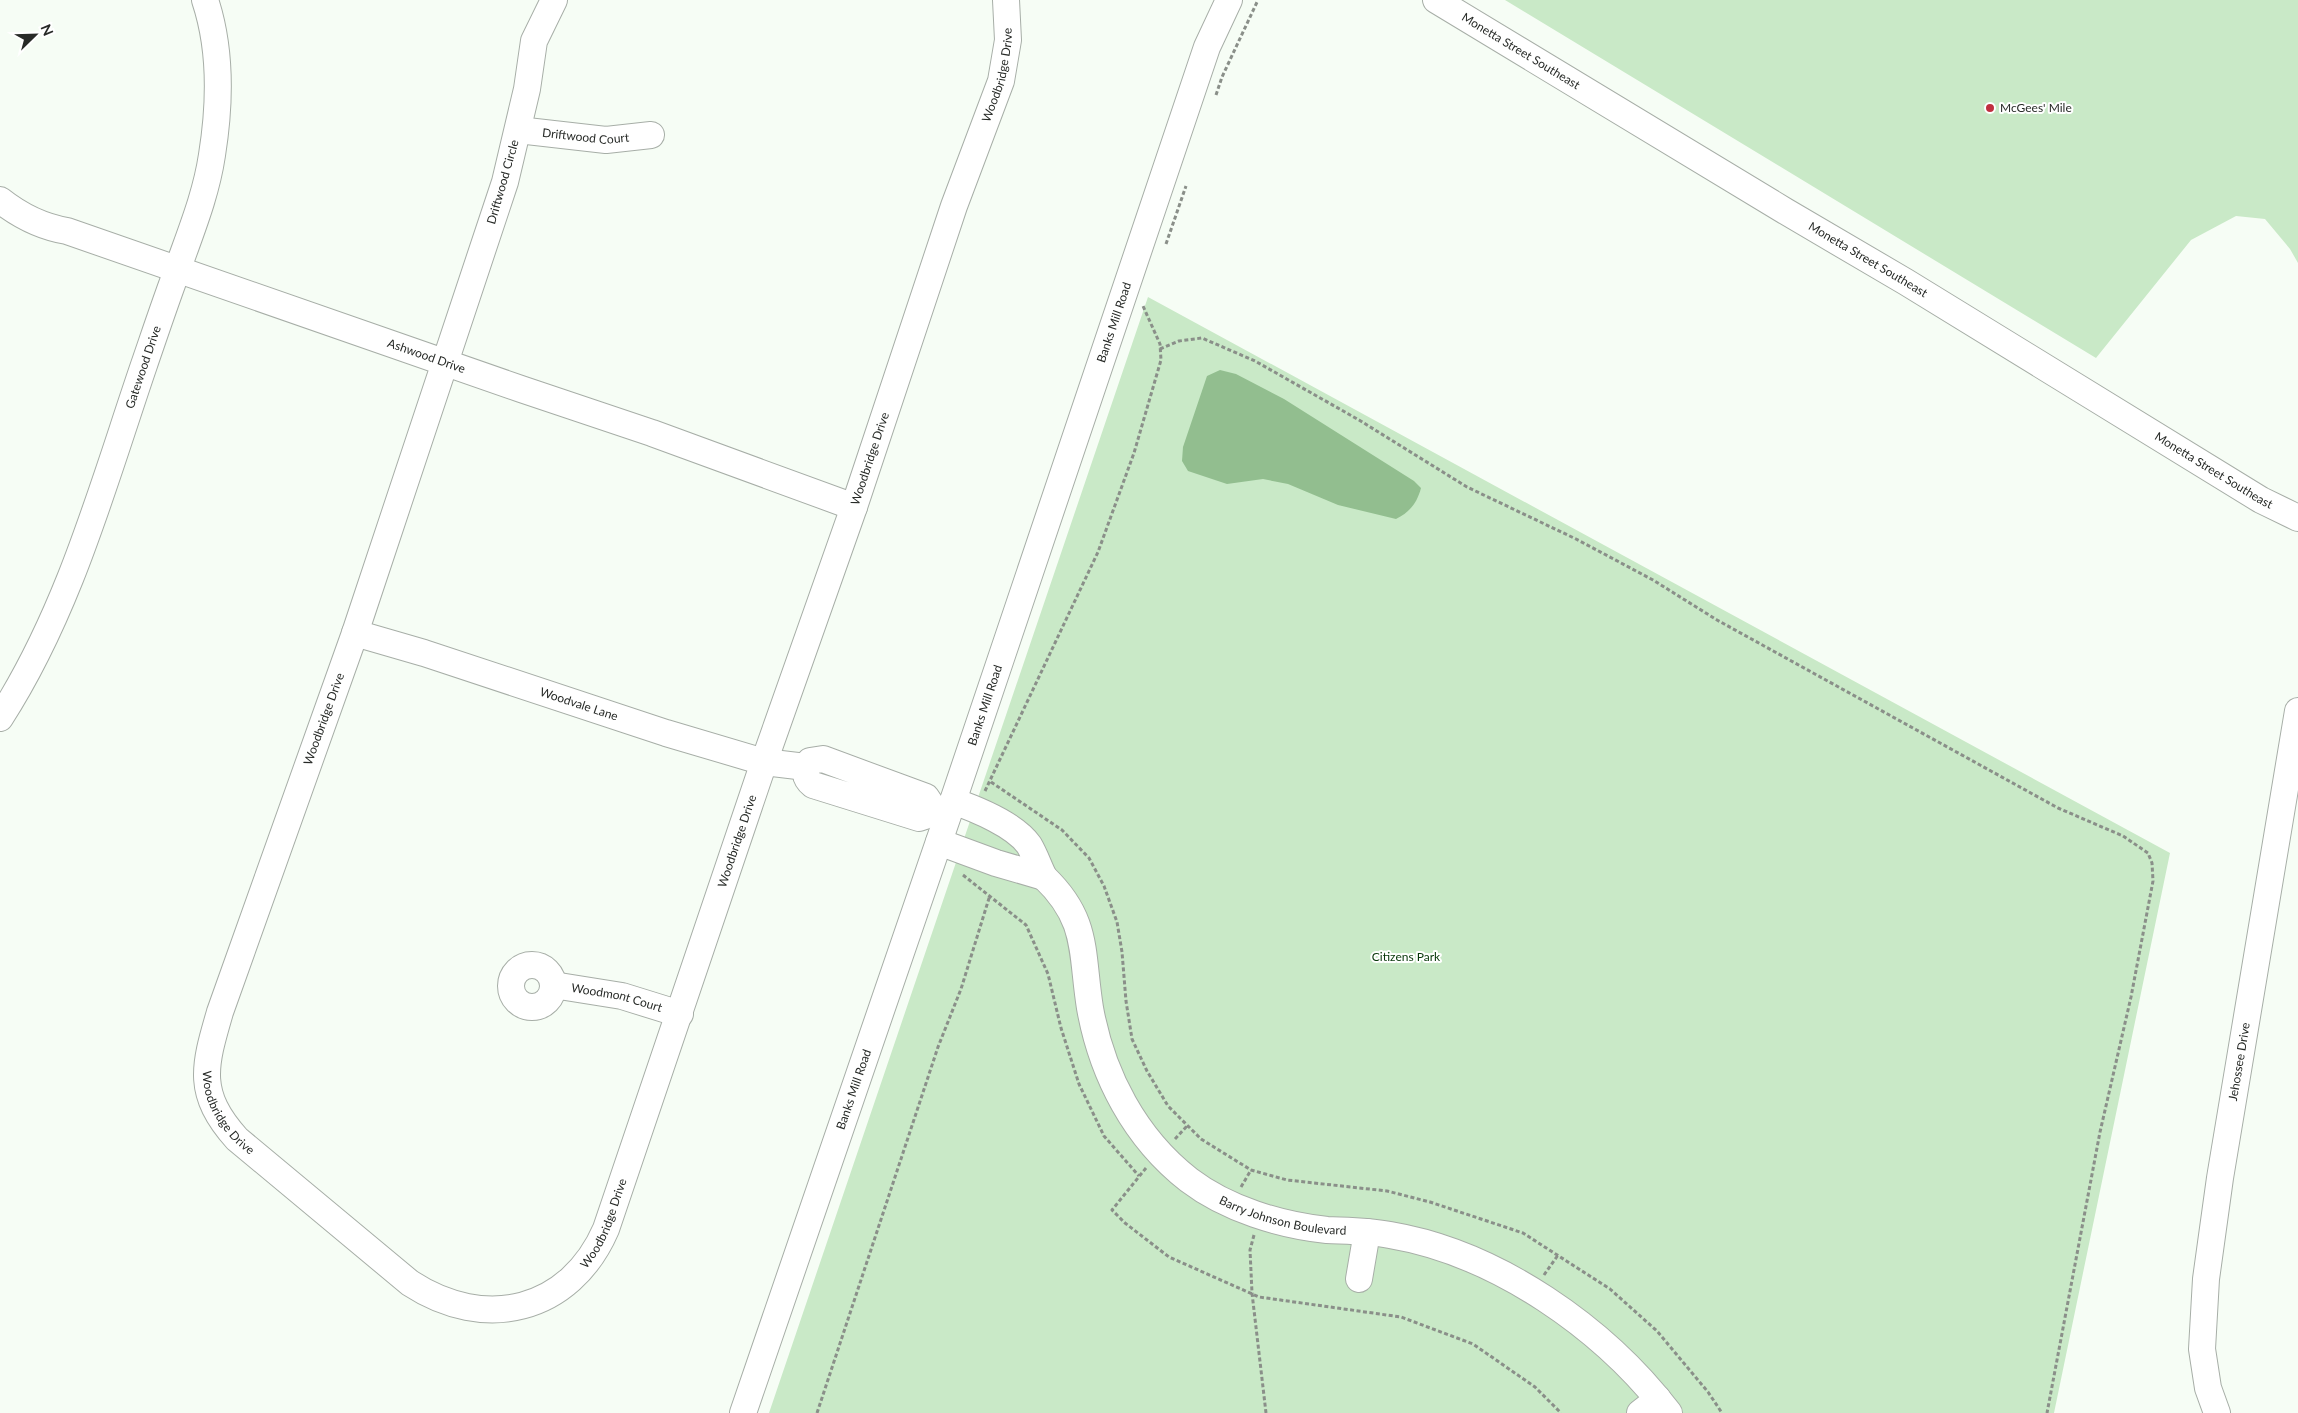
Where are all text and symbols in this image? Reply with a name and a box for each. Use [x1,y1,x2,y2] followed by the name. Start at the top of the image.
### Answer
[1459,9,1583,93] street label: Monetta Street Southeast
[10,10,60,60] north arrow
[37,21,57,38] text: N
[978,28,1015,124] street label: Woodbridge Drive
[2000,100,2072,115] place label: McGees' Mile
[1984,102,1996,114] marker: McGees' Mile
[541,125,630,147] street label: Driftwood Court
[483,138,522,226] street label: Driftwood Circle
[1806,218,1931,301] street label: Monetta Street Southeast
[1093,280,1134,365] street label: Banks Mill Road
[122,324,164,410] street label: Gatewood Drive
[386,335,467,376] street label: Ashwood Drive
[847,410,892,507] street label: Woodbridge Drive
[2152,429,2276,512] street label: Monetta Street Southeast
[964,663,1005,747] street label: Banks Mill Road
[300,671,347,767] street label: Woodbridge Drive
[538,684,620,724] street label: Woodvale Lane
[714,793,759,889] street label: Woodbridge Drive
[1372,949,1441,964] park label: Citizens Park
[570,980,665,1015] street label: Woodmont Court
[2225,1021,2253,1102] street label: Jehossee Drive
[833,1047,874,1132] street label: Banks Mill Road
[200,1070,258,1157] street label: Woodbridge Drive
[577,1176,630,1271] street label: Woodbridge Drive
[1217,1192,1347,1238] street label: Barry Johnson Boulevard

